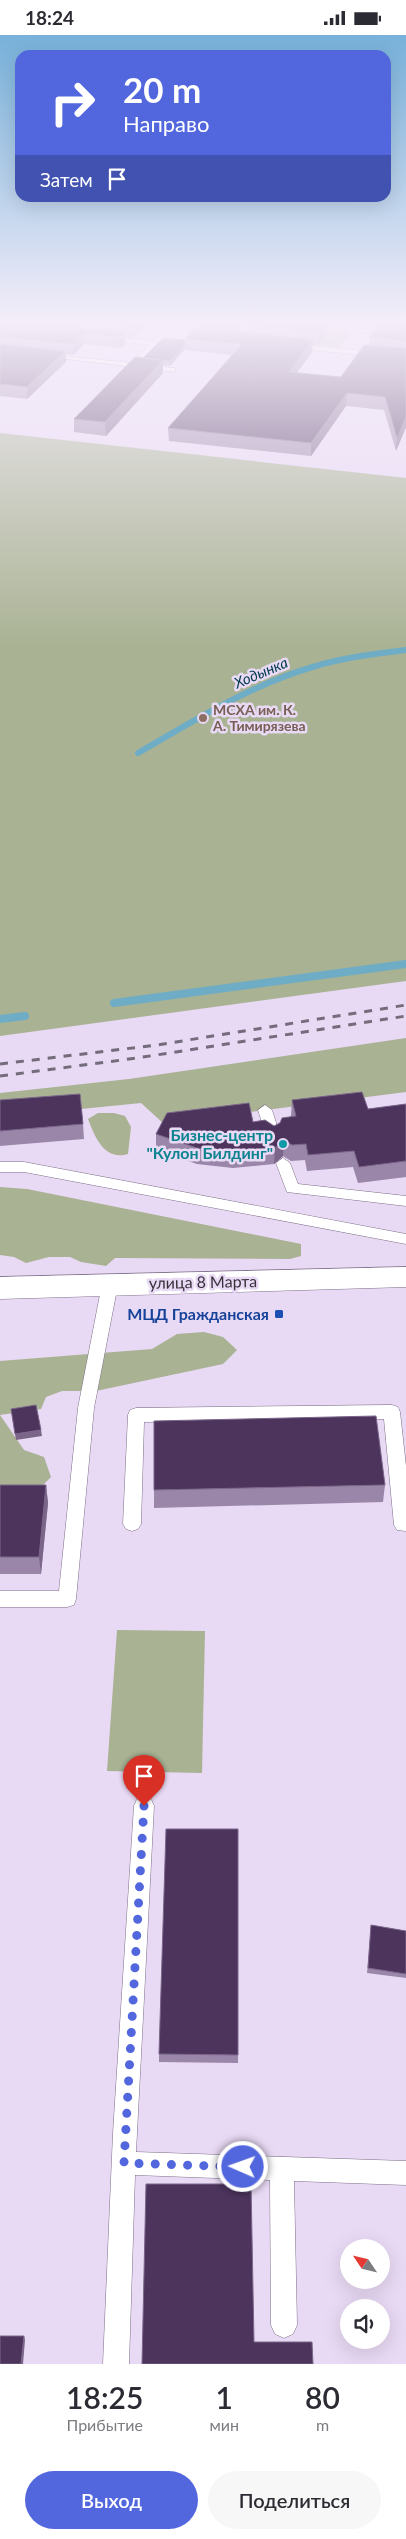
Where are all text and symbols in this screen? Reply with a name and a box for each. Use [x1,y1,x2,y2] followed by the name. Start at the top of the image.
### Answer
[25,6,74,29] text: 18:24
[123,68,201,110] text: 20 m
[40,70,105,135] icon: right
[123,110,209,137] text: Направо
[103,165,131,193] icon: arrive
[40,168,93,191] text: Затем
[230,653,290,692] water label: Ходынка
[212,701,306,734] place label: МСХА им. К. А. Тимирязева
[197,712,209,724] marker: МСХА им. К. А. Тимирязева
[147,1125,273,1162] place label: Бизнес-центр "Кулон Билдинг"
[277,1138,289,1150] marker: Бизнес-центр "Кулон Билдинг"
[149,1271,257,1292] street label: улица 8 Марта
[127,1304,269,1323] place label: МЦД Гражданская
[273,1308,285,1320] marker: МЦД Гражданская
[123,1755,165,1806] pin
[130,1762,158,1790] icon: arrive
[216,2140,268,2192] position arrow
[340,2239,390,2289] north arrow
[340,2239,390,2349] map controls
[340,2299,390,2349] button: sound
[66,2379,143,2415] text: 18:25
[216,2379,233,2415] text: 1
[305,2379,340,2415] text: 80
[66,2415,143,2434] text: Прибытие
[209,2415,239,2434] text: мин
[316,2415,329,2434] text: m
[25,2471,198,2529] button: Выход
[208,2471,381,2529] button: Поделиться

